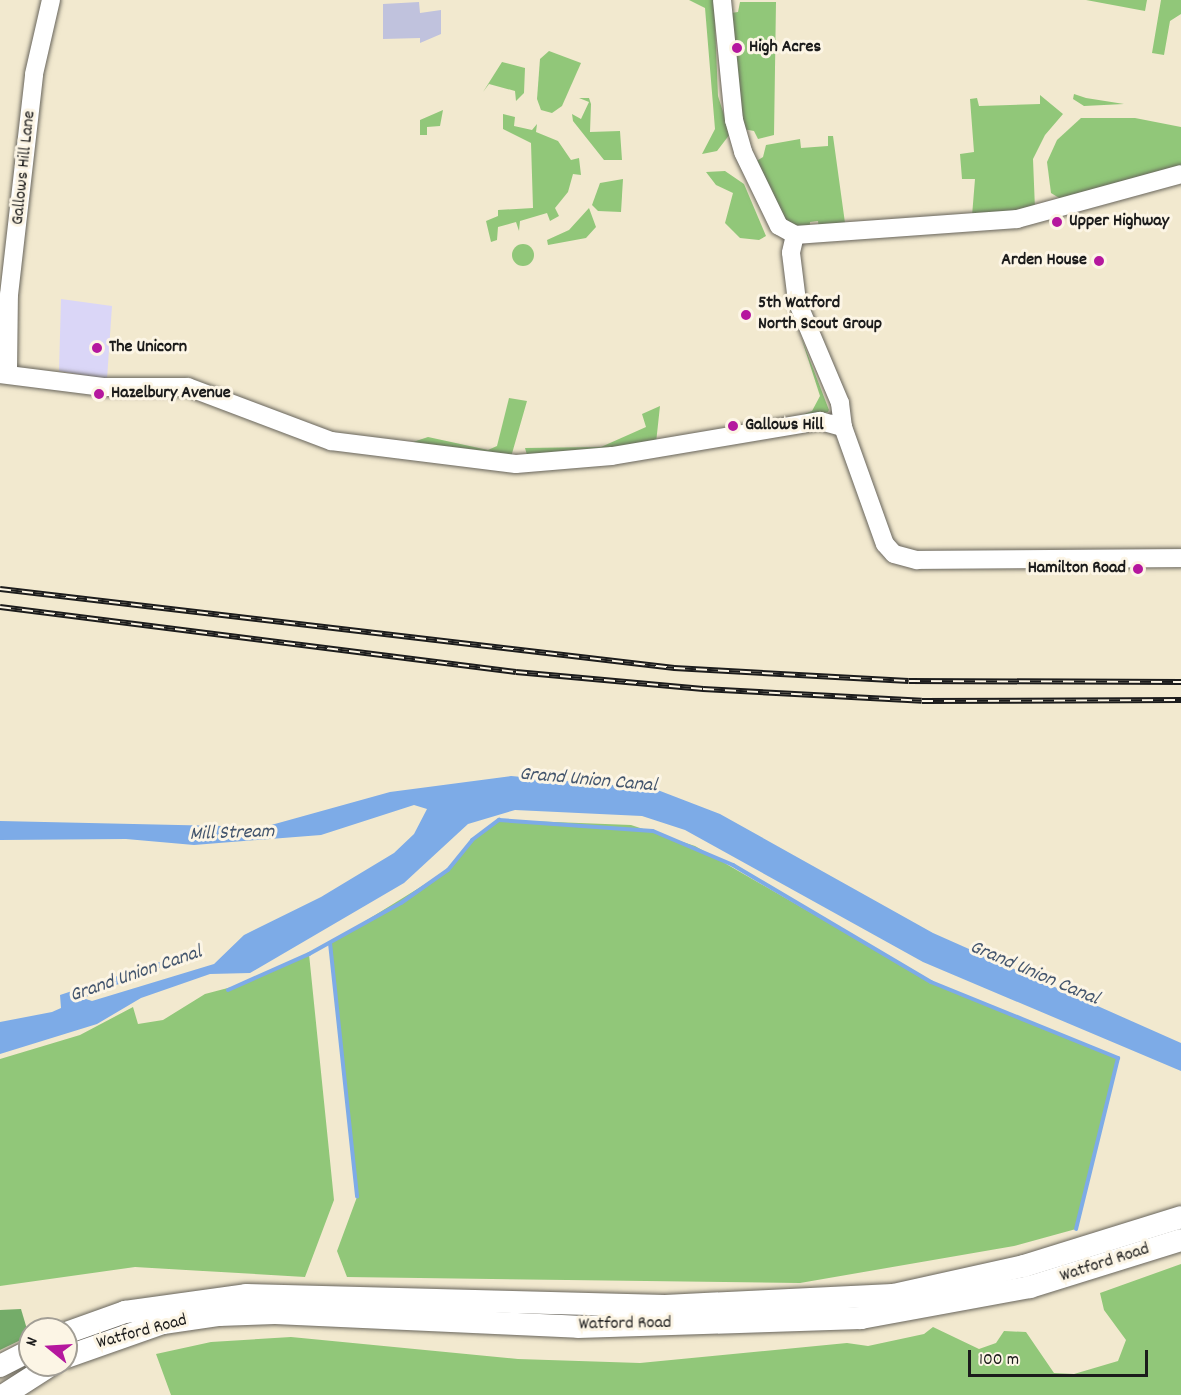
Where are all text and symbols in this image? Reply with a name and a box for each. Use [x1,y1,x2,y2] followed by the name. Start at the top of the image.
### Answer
[749,37,821,59] place label: High Acres
[730,41,744,55] marker: High Acres
[8,110,42,226] street label: Gallows Hill Lane
[1069,211,1169,233] place label: Upper Highway
[1050,215,1064,229] marker: Upper Highway
[1001,250,1087,272] place label: Arden House
[1092,254,1106,268] marker: Arden House
[758,294,882,336] place label: 5th Watford North Scout Group
[739,308,753,322] marker: 5th Watford North Scout Group
[109,337,187,359] place label: The Unicorn
[90,341,104,355] marker: The Unicorn
[111,383,231,405] place label: Hazelbury Avenue
[92,387,106,401] marker: Hazelbury Avenue
[745,415,823,437] place label: Gallows Hill
[726,419,740,433] marker: Gallows Hill
[1028,558,1126,580] place label: Hamilton Road
[1131,562,1145,576] marker: Hamilton Road
[518,763,658,799] water label: Grand Union Canal
[189,821,275,847] water label: Mill Stream
[966,936,1102,1012] water label: Grand Union Canal
[67,941,205,1009] water label: Grand Union Canal
[1058,1239,1152,1289] street label: Watford Road
[94,1311,190,1355] street label: Watford Road
[578,1313,672,1337] street label: Watford Road
[18,1317,78,1377] north arrow
[20,1335,44,1349] text: N
[971,1338,1151,1376] scale bar
[979,1348,1019,1373] text: 100 m

